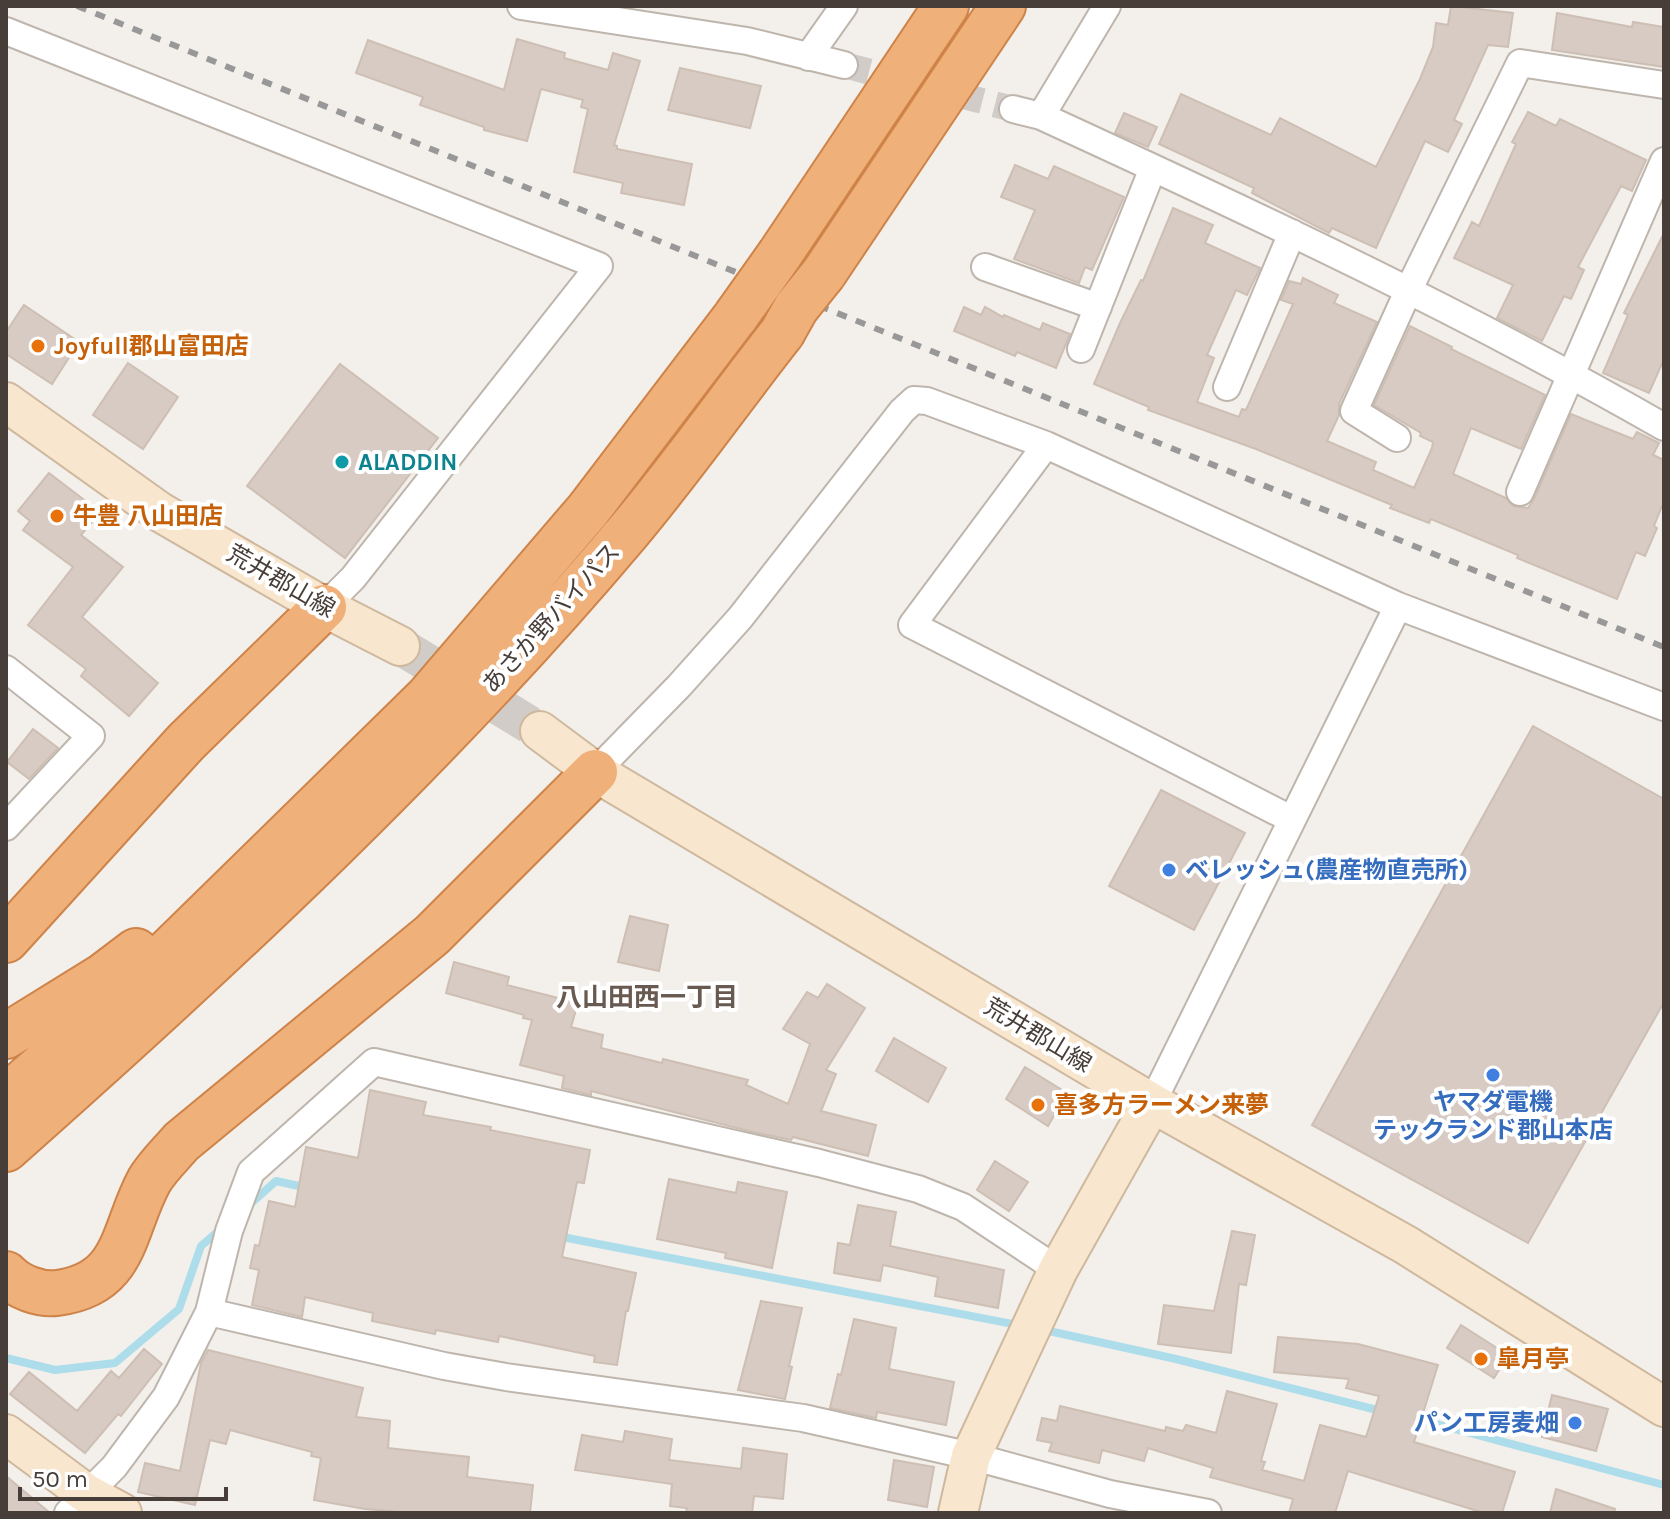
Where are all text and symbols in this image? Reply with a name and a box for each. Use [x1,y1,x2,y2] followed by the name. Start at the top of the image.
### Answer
[54,332,249,360] place label: Joyfull郡山富田店
[29,337,47,355] marker: Joyfull郡山富田店
[358,448,457,476] place label: ALADDIN
[333,453,351,471] marker: ALADDIN
[73,502,223,530] place label: 牛豊 八山田店
[48,507,66,525] marker: 牛豊 八山田店
[477,537,625,699] street label: あさか野バイパス
[222,539,340,623] street label: 荒井郡山線
[1185,856,1468,884] place label: ベレッシュ(農産物直売所)
[1160,861,1178,879] marker: ベレッシュ(農産物直売所)
[556,982,738,1013] district label: 八山田西一丁目
[979,992,1097,1078] street label: 荒井郡山線
[1484,1066,1502,1084] marker: ヤマダ電機 テックランド郡山本店
[1373,1088,1613,1144] place label: ヤマダ電機 テックランド郡山本店
[1054,1091,1269,1119] place label: 喜多方ラーメン来夢
[1029,1096,1047,1114] marker: 喜多方ラーメン来夢
[1497,1345,1569,1373] place label: 皐月亭
[1472,1350,1490,1368] marker: 皐月亭
[1414,1409,1559,1437] place label: パン工房麦畑
[1566,1414,1584,1432] marker: パン工房麦畑
[20,1451,226,1501] scale bar
[32,1465,88,1493] text: 50 m

